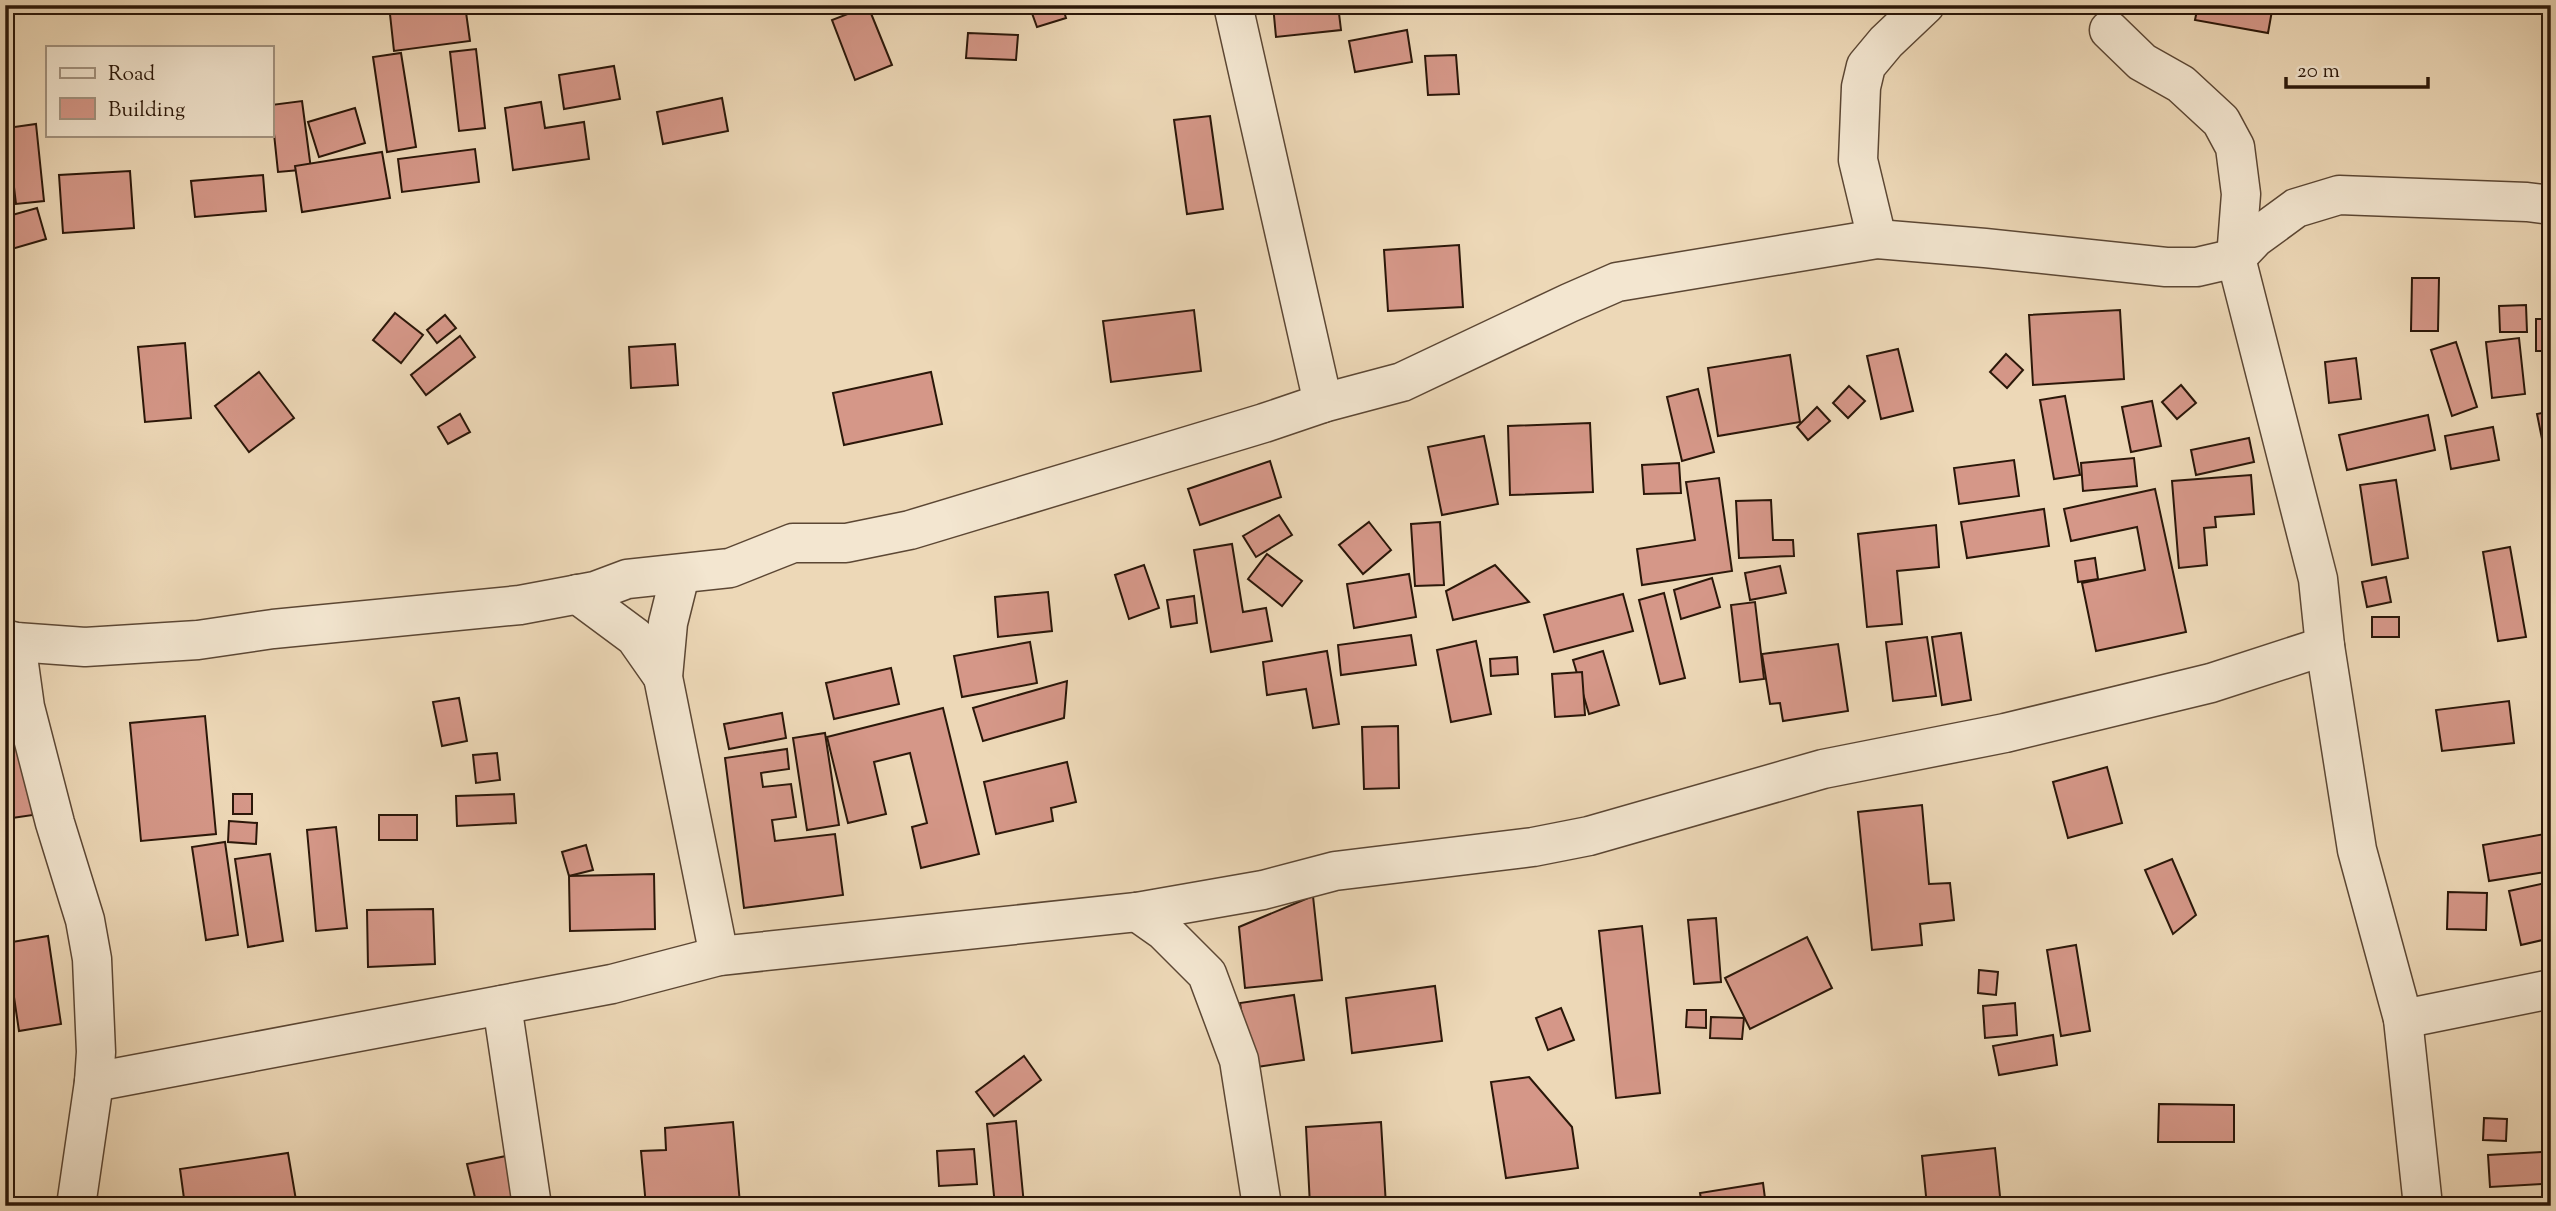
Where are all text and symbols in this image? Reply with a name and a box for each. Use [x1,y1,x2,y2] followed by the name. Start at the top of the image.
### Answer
[46,46,273,136] legend
[2286,46,2428,90] scale bar
[2297,57,2340,87] text: 20 m
[108,60,155,90] text: Road
[108,96,185,126] text: Building

